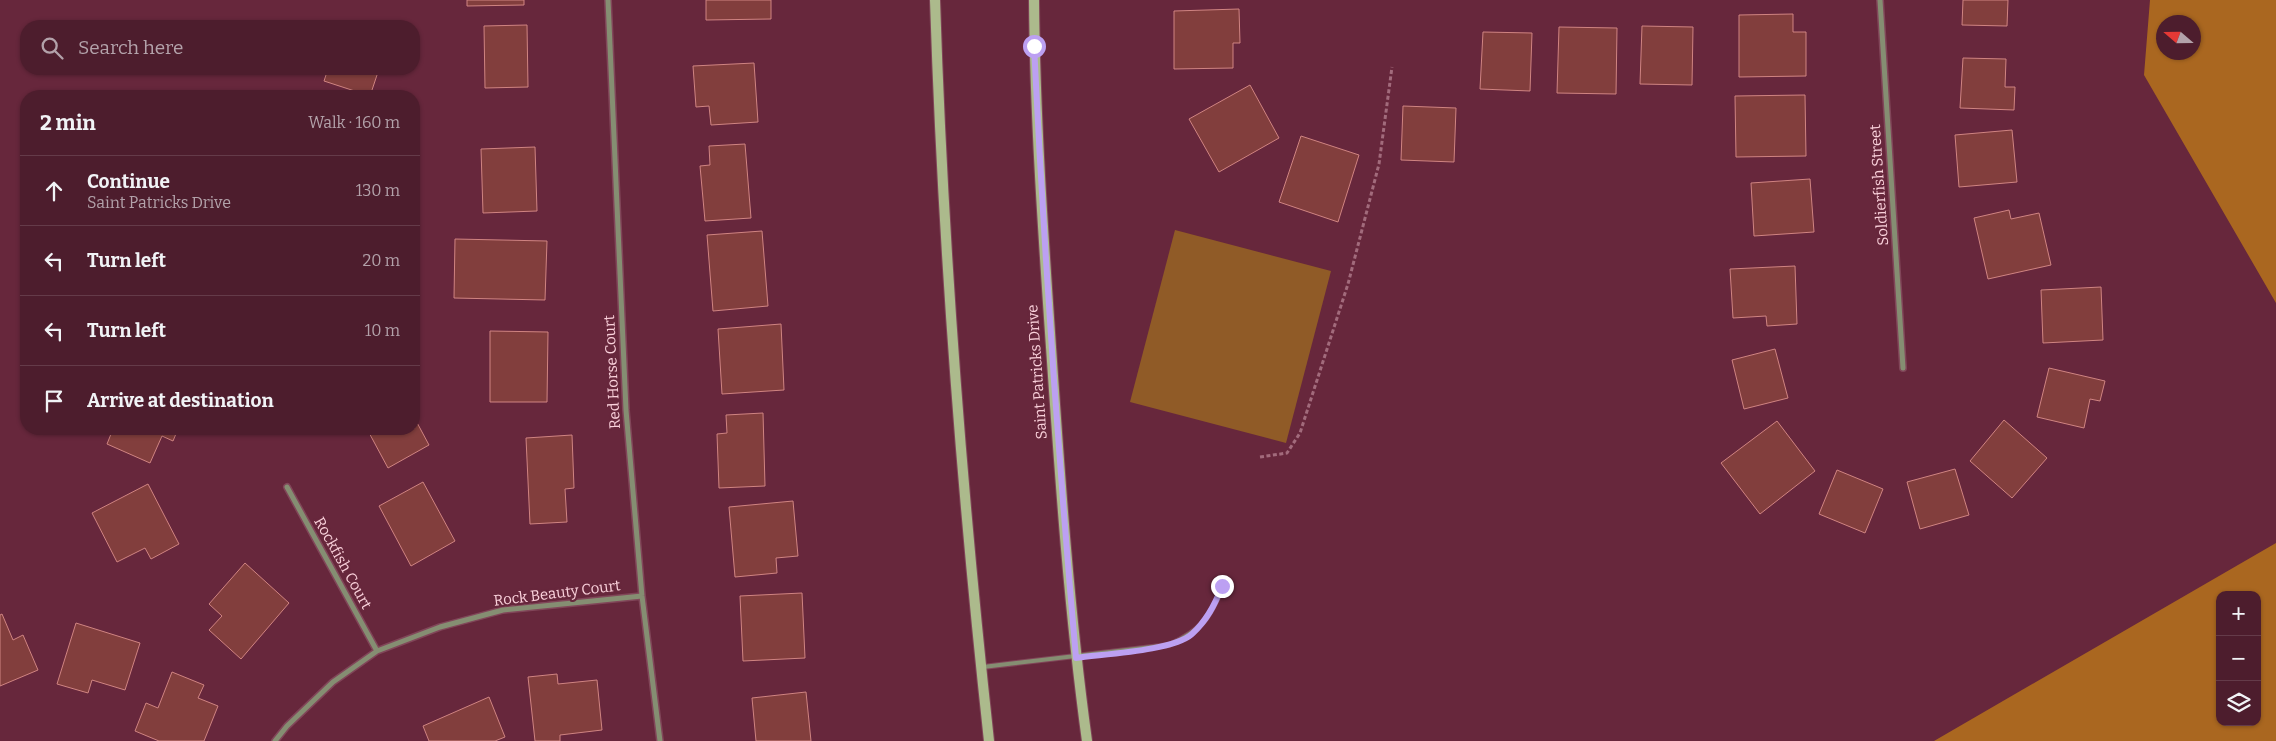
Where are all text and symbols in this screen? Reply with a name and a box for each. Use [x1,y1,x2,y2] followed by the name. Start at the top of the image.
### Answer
[2156,15,2201,60] north arrow
[20,20,420,75] search box
[38,34,66,62] icon: search
[1023,35,1046,58] route start
[78,36,183,59] text: Search here
[40,110,96,136] text: 2 min
[308,113,400,132] text: Walk · 160 m
[1866,123,1892,246] street label: Soldierfish Street
[87,170,170,193] text: Continue
[40,177,68,205] icon: ahead
[356,181,400,200] text: 130 m
[87,193,231,212] text: Saint Patricks Drive
[40,247,68,275] icon: left
[87,249,166,272] text: Turn left
[363,251,400,270] text: 20 m
[1023,304,1051,440] street label: Saint Patricks Drive
[600,314,624,429] street label: Red Horse Court
[40,317,68,345] icon: left
[87,319,166,342] text: Turn left
[365,321,400,340] text: 10 m
[40,387,68,415] icon: arrive
[87,389,274,412] text: Arrive at destination
[310,514,376,613] street label: Rockfish Court
[1211,575,1234,598] route end
[492,576,622,610] street label: Rock Beauty Court
[2216,591,2261,726] map controls
[2216,591,2261,636] button: +
[2216,636,2261,681] button: −
[2216,681,2261,726] button: layers

